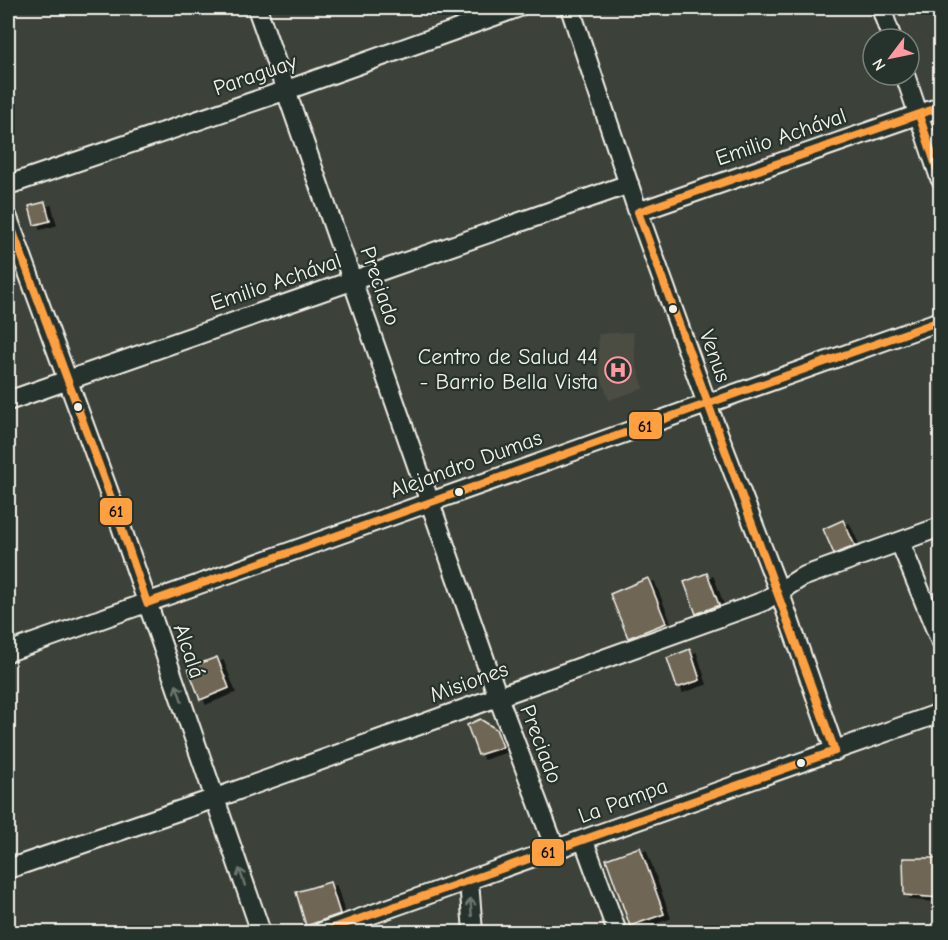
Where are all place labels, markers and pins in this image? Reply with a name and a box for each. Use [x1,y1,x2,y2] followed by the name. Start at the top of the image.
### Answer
[667,303,679,315] unlabelled marker
[418,344,598,395] place label: Centro de Salud 44 - Barrio Bella Vista
[603,355,633,385] hospital icon: Centro de Salud 44 - Barrio Bella Vista
[72,401,84,413] unlabelled marker
[453,486,465,498] unlabelled marker
[795,757,807,769] unlabelled marker

